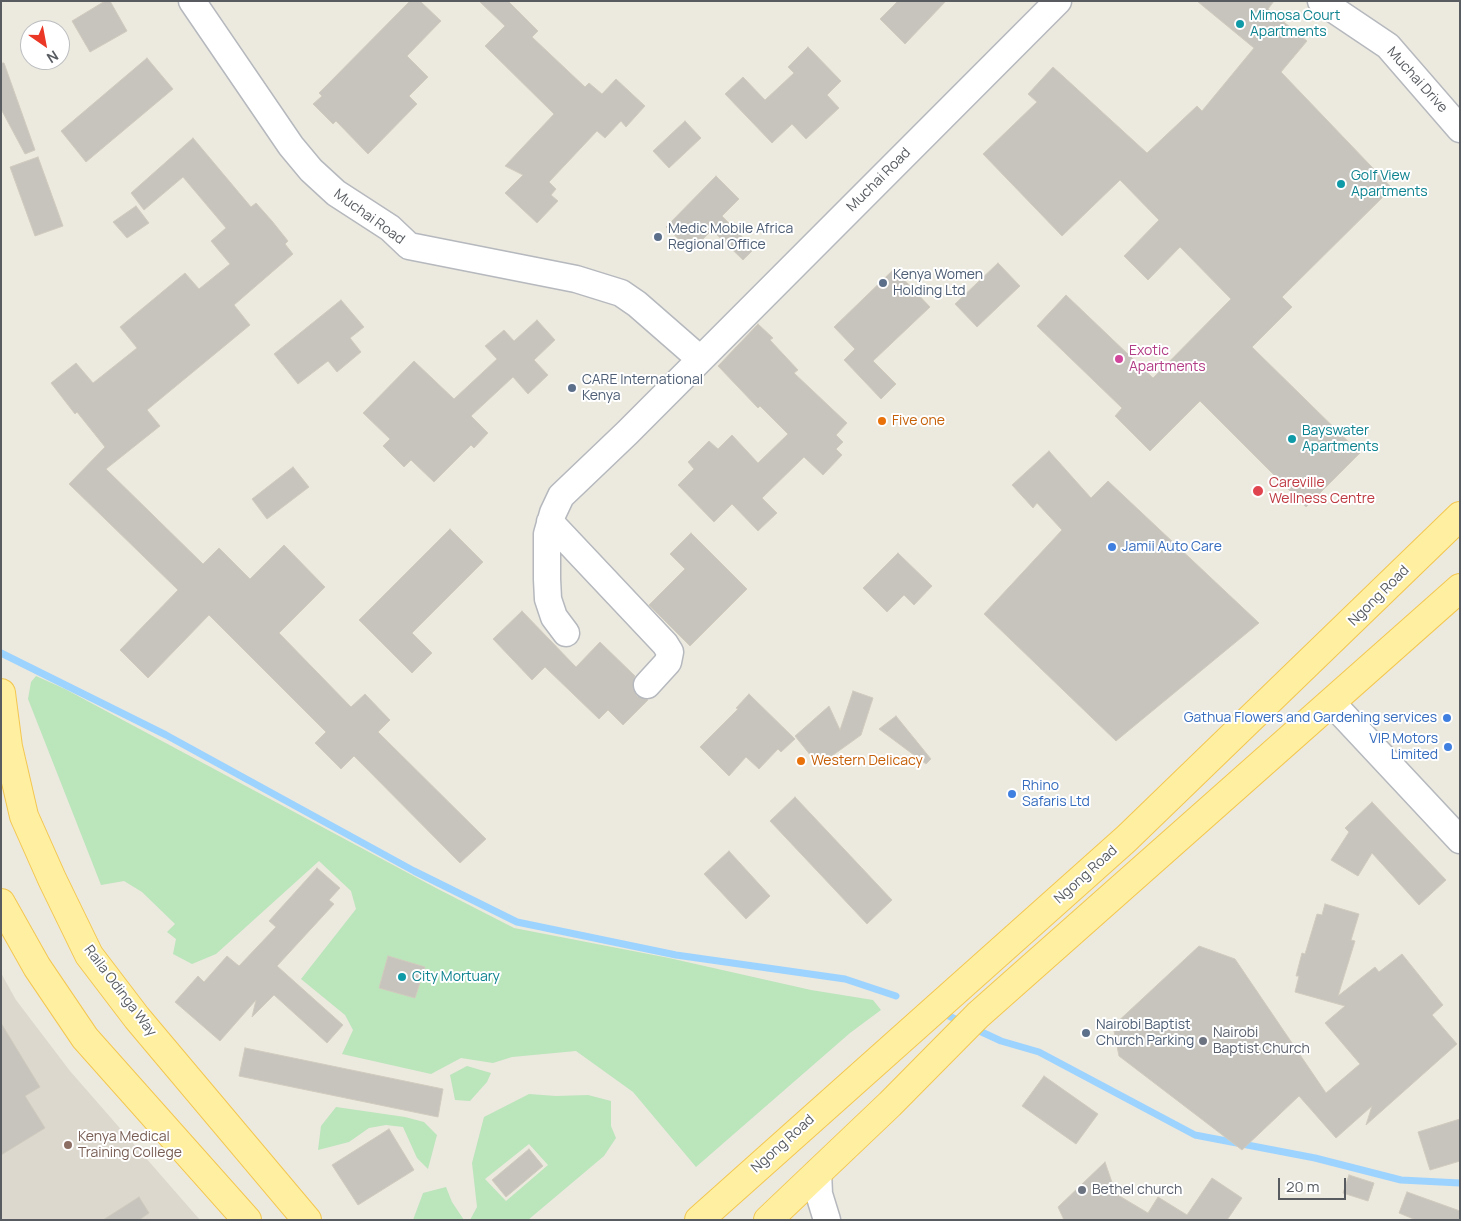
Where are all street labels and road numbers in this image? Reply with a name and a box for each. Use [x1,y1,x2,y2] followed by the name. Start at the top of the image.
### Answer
[1383,44,1451,116] street label: Muchai Drive
[844,145,914,215] street label: Muchai Road
[330,186,408,248] street label: Muchai Road
[1345,562,1413,630] street label: Ngong Road
[1051,842,1121,908] street label: Ngong Road
[80,942,160,1040] street label: Raila Odinga Way
[748,1111,818,1177] street label: Ngong Road

